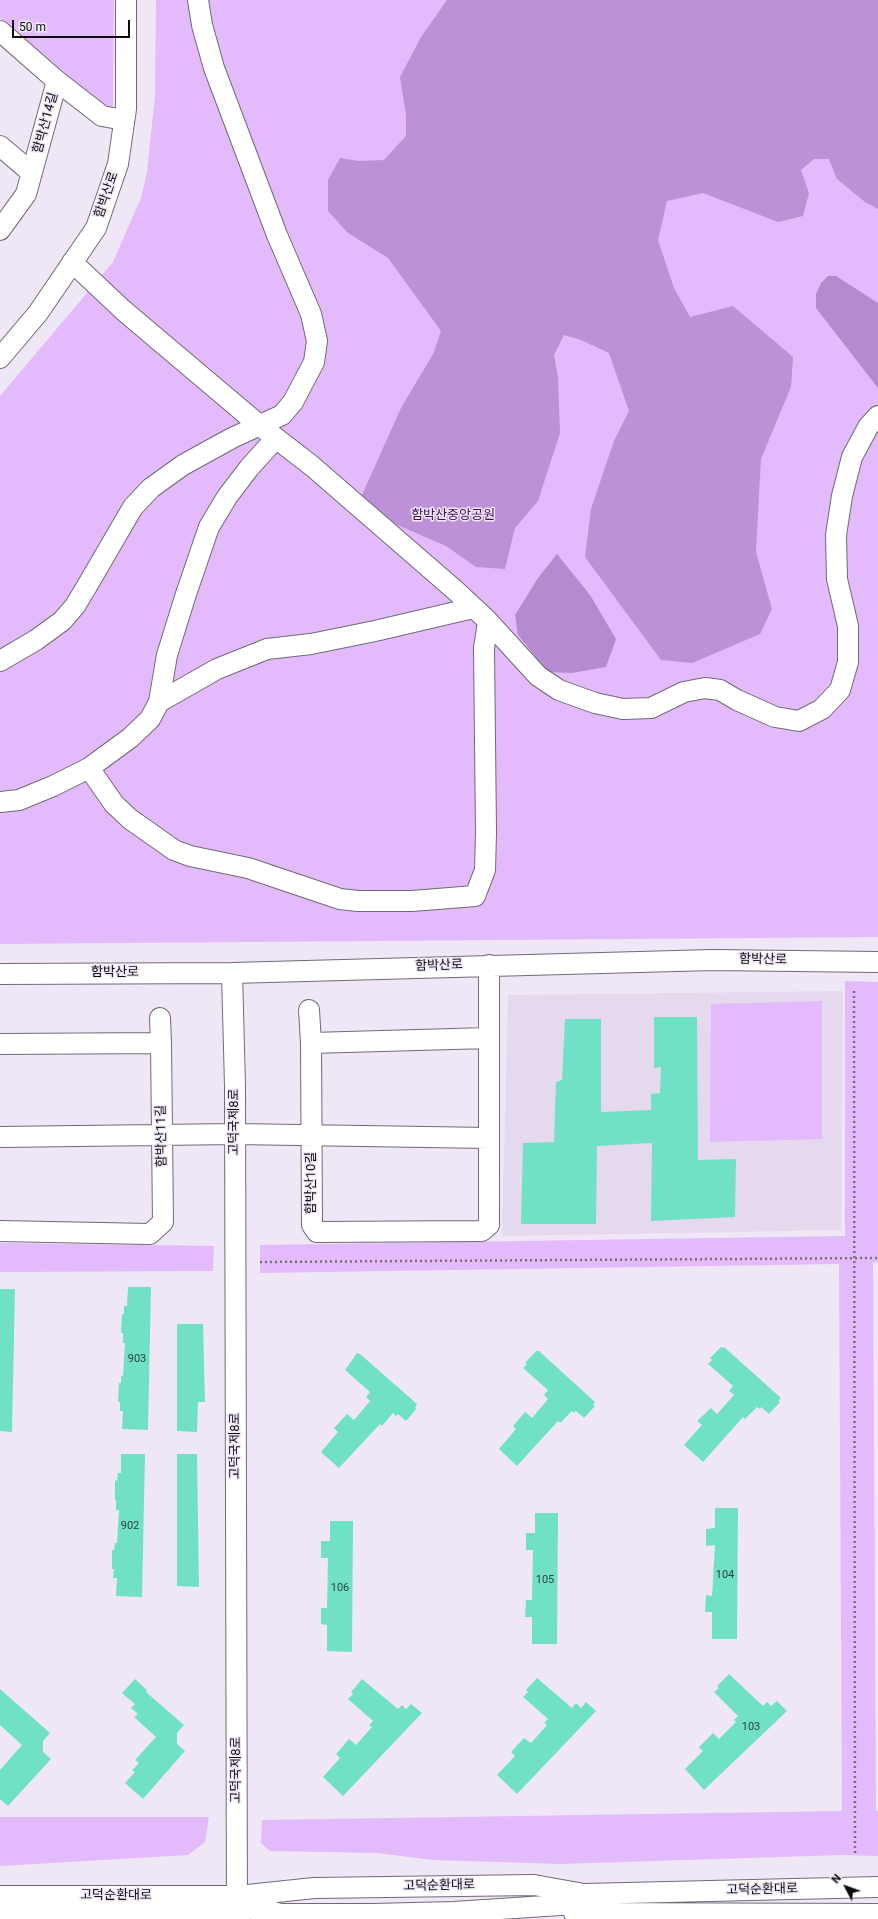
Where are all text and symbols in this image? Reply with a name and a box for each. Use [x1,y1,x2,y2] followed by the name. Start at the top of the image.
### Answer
[14,12,132,38] scale bar
[19,20,46,34] text: 50 m
[30,91,62,155] street label: 함박산14길
[92,170,122,220] street label: 함박산로
[411,508,495,524] park label: 함박산중앙공원
[739,952,787,968] street label: 함박산로
[415,957,463,975] street label: 함박산로
[91,965,139,981] street label: 함박산로
[227,1088,243,1156] street label: 고덕국제8로
[154,1105,170,1167] street label: 함박산11길
[304,1152,320,1214] street label: 함박산10길
[128,1352,146,1366] house number: 903
[228,1412,244,1480] street label: 고덕국제8로
[121,1519,139,1533] house number: 902
[716,1568,734,1582] house number: 104
[536,1573,554,1587] house number: 105
[331,1581,349,1595] house number: 106
[742,1720,760,1734] house number: 103
[229,1736,245,1804] street label: 고덕국제8로
[826,1867,866,1907] north arrow
[829,1872,844,1886] text: N
[403,1878,475,1894] street label: 고덕순환대로
[726,1882,798,1898] street label: 고덕순환대로
[80,1888,152,1904] street label: 고덕순환대로

